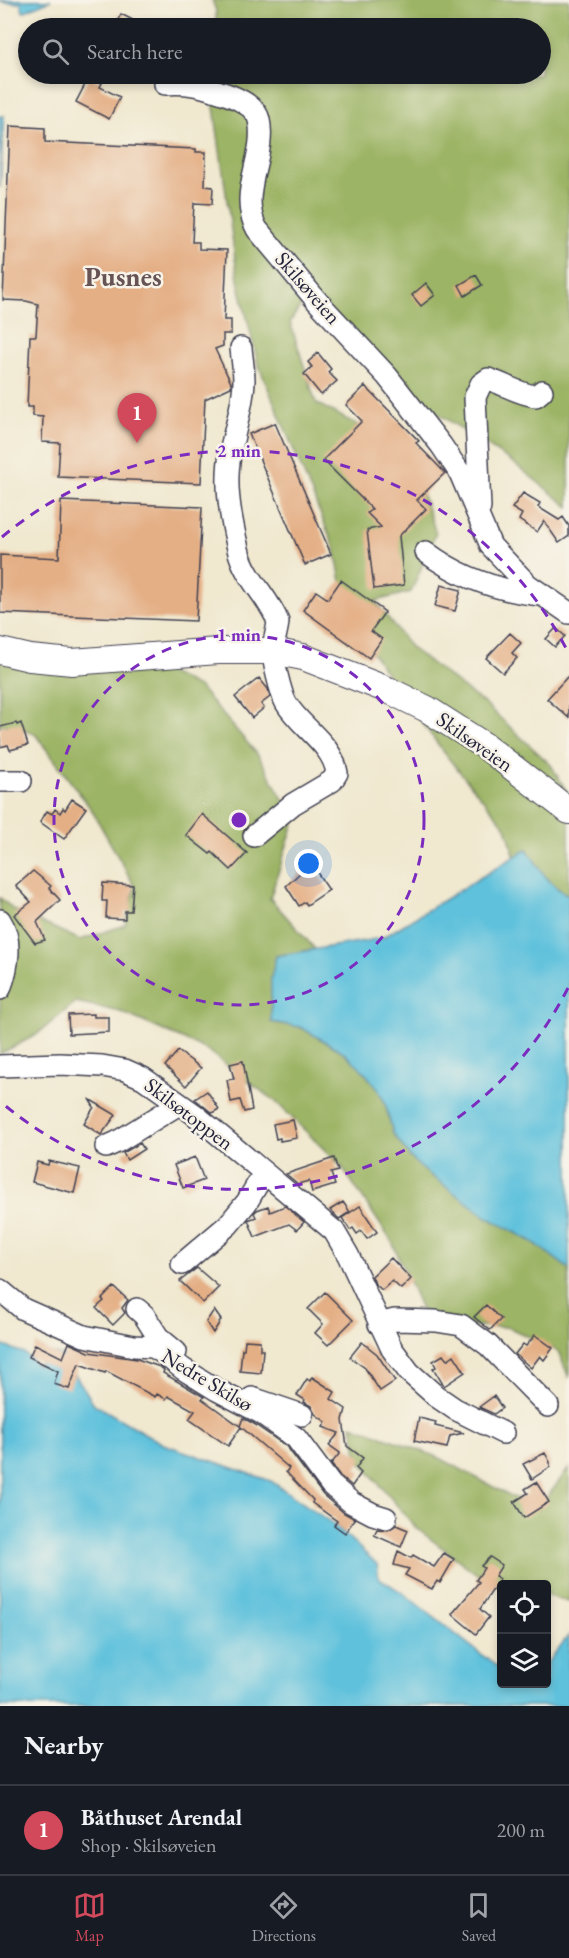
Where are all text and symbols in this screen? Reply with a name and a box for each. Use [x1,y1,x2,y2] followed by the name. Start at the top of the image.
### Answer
[18,18,551,84] search box
[39,35,72,68] icon: search
[87,37,182,66] text: Search here
[269,246,347,330] street label: Skilsøveien
[84,259,162,294] district label: Pusnes
[118,394,156,443] pin: 1
[217,439,261,462] text: 2 min
[217,623,261,646] text: 1 min
[432,705,519,778] street label: Skilsøveien
[229,810,249,830] centre of rings
[294,849,323,878] your location
[139,1071,239,1156] street label: Skilsøtoppen
[157,1342,258,1417] street label: Nedre Skilsø
[497,1580,551,1688] map controls
[497,1580,551,1634] button: locate
[497,1634,551,1688] button: layers
[24,1728,104,1762] text: Nearby
[81,1803,242,1832] text: Båthuset Arendal
[38,1817,49,1843] text: 1
[497,1817,545,1843] text: 200 m
[81,1832,216,1858] text: Shop · Skilsøveien
[73,1889,106,1946] tab: Map
[252,1889,316,1946] tab: Directions
[462,1889,496,1946] tab: Saved

